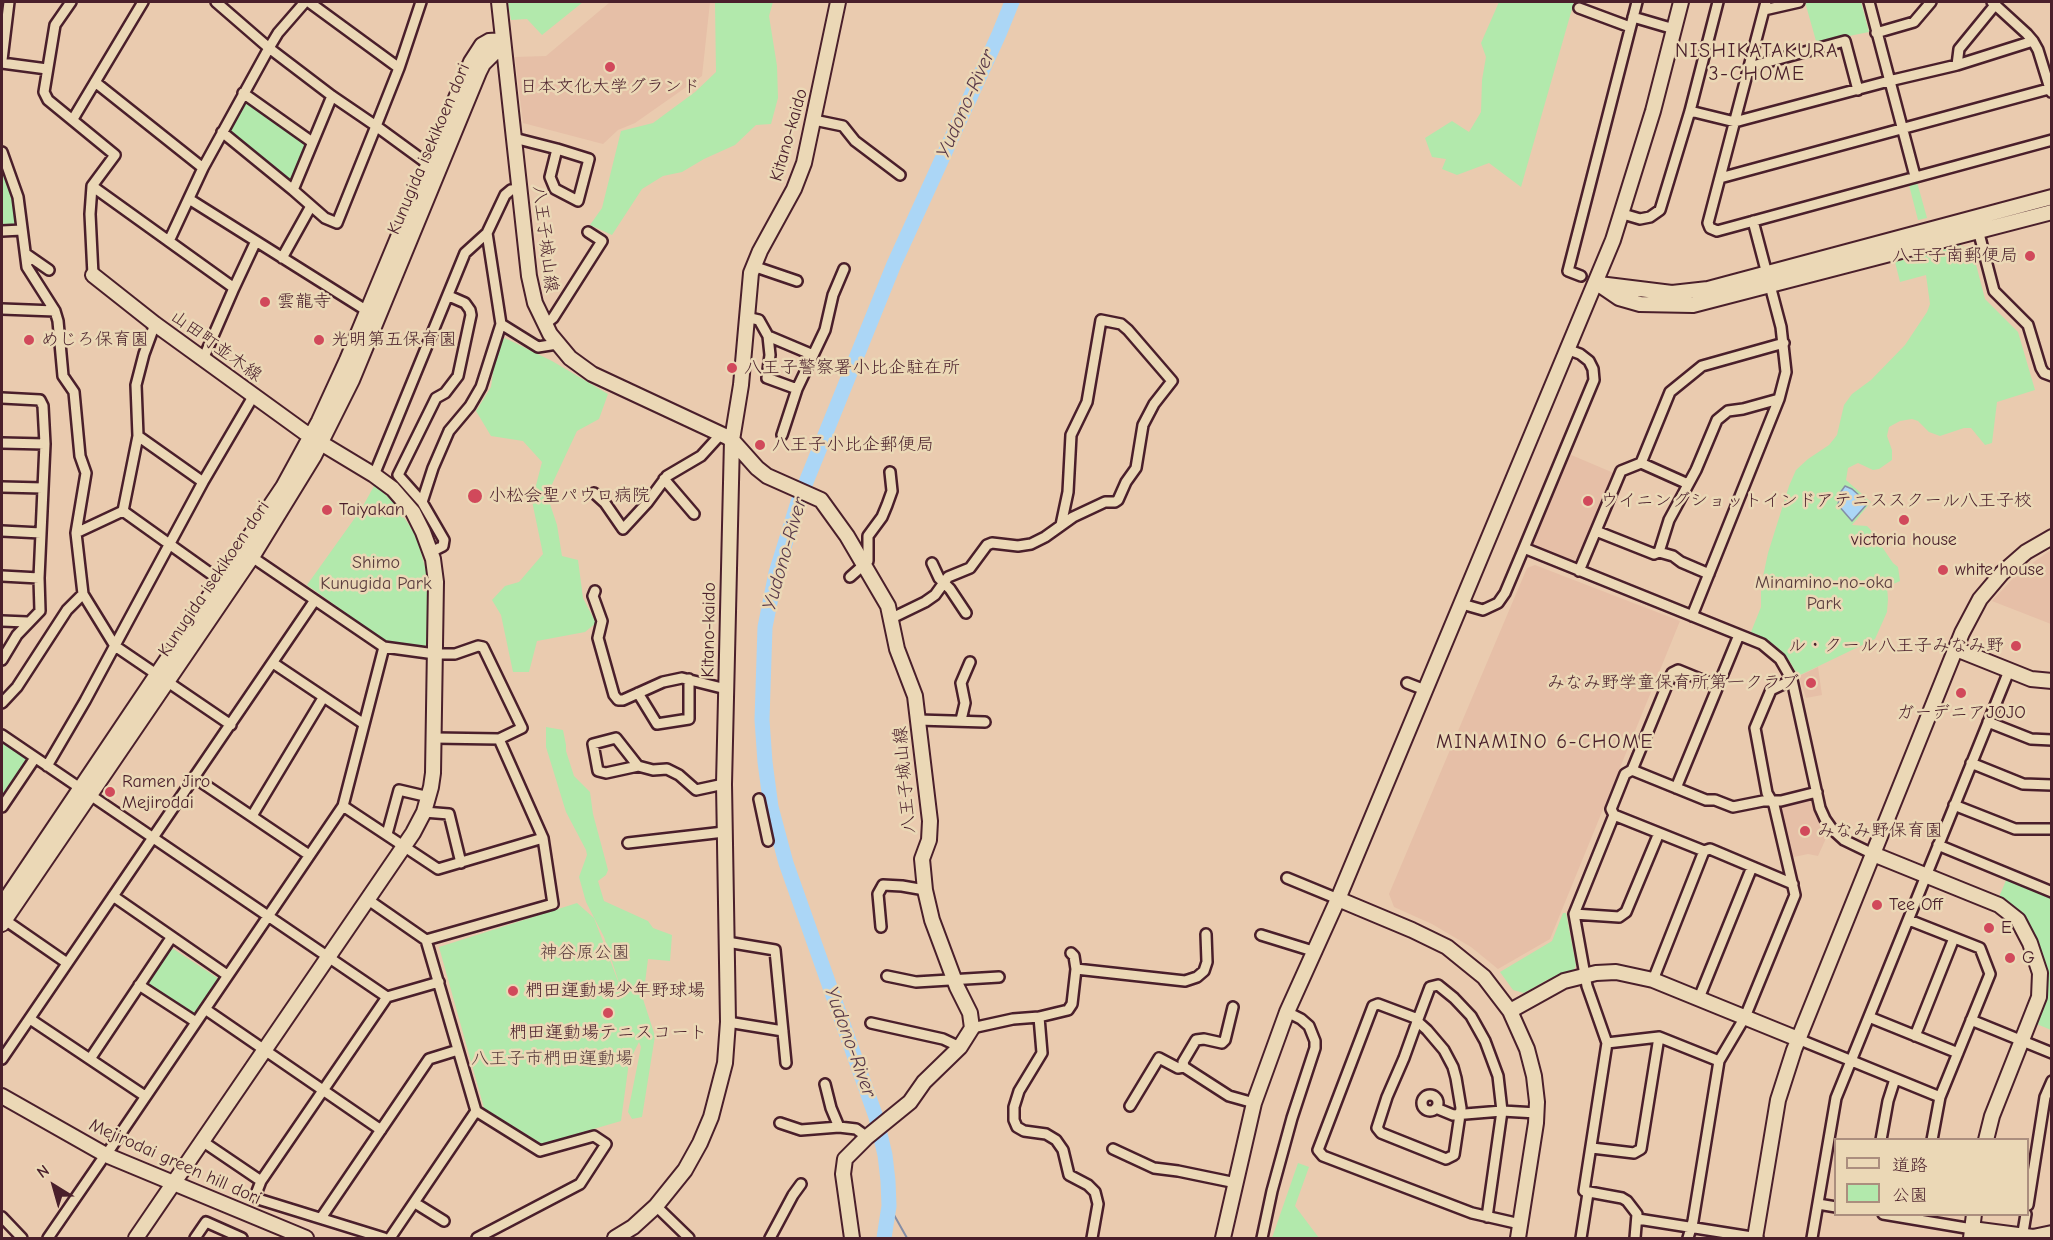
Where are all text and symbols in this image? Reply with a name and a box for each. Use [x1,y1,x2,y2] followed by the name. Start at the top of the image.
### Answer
[1675,39,1839,86] district label: NISHIKATAKURA 3-CHOME
[931,46,1001,162] water label: Yudono-River
[383,60,475,238] street label: Kunugida isekikoen dori
[603,60,617,74] marker: 日本文化大学グランド
[520,76,700,98] place label: 日本文化大学グランド
[765,86,813,184] street label: Kitano-kaido
[528,184,562,294] street label: 八王子城山線
[1892,245,2018,267] place label: 八王子南郵便局
[2023,249,2037,263] marker: 八王子南郵便局
[277,291,331,313] place label: 雲龍寺
[258,295,272,309] marker: 雲龍寺
[166,306,266,386] street label: 山田町並木線
[41,329,149,351] place label: めじろ保育園
[331,329,457,351] place label: 光明第五保育園
[22,333,36,347] marker: めじろ保育園
[312,333,326,347] marker: 光明第五保育園
[744,357,960,379] place label: 八王子警察署小比企駐在所
[725,361,739,375] marker: 八王子警察署小比企駐在所
[772,434,934,456] place label: 八王子小比企郵便局
[753,438,767,452] marker: 八王子小比企郵便局
[488,485,650,507] place label: 小松会聖パウロ病院
[466,487,484,505] marker: 小松会聖パウロ病院
[1600,490,2032,512] place label: ウイニングショットインドアテニススクール八王子校
[1581,494,1595,508] marker: ウイニングショットインドアテニススクール八王子校
[757,495,813,613] water label: Yudono-River
[154,497,274,661] street label: Kunugida isekikoen dori
[339,499,405,521] place label: Taiyakan
[320,503,334,517] marker: Taiyakan
[1897,513,1911,527] marker: victoria house
[1851,529,1957,551] place label: victoria house
[320,552,432,594] park label: Shimo Kunugida Park
[1955,559,2044,581] place label: white house
[1936,563,1950,577] marker: white house
[1755,572,1893,614] park label: Minamino-no-oka Park
[697,582,721,678] street label: Kitano-kaido
[1788,635,2004,657] place label: ル・クール八王子みなみ野
[2009,639,2023,653] marker: ル・クール八王子みなみ野
[1547,672,1799,694] place label: みなみ野学童保育所第一クラブ
[1804,676,1818,690] marker: みなみ野学童保育所第一クラブ
[1954,686,1968,700] marker: ガーデニアJOJO
[1896,702,2026,724] place label: ガーデニアJOJO
[890,725,920,835] street label: 八王子城山線
[1436,730,1654,754] district label: MINAMINO 6-CHOME
[122,771,210,814] place label: Ramen Jiro Mejirodai
[103,785,117,799] marker: Ramen Jiro Mejirodai
[1817,820,1943,842] place label: みなみ野保育園
[1798,824,1812,838] marker: みなみ野保育園
[1889,894,1943,916] place label: Tee Off
[1870,898,1884,912] marker: Tee Off
[2001,917,2012,939] place label: E
[1982,921,1996,935] marker: E
[540,942,630,964] park label: 神谷原公園
[2022,947,2035,969] place label: G
[2003,951,2017,965] marker: G
[525,980,705,1002] place label: 椚田運動場少年野球場
[819,983,881,1101] water label: Yudono-River
[506,984,520,998] marker: 椚田運動場少年野球場
[601,1006,615,1020] marker: 椚田運動場テニスコート
[509,1022,707,1044] place label: 椚田運動場テニスコート
[471,1048,633,1070] park label: 八王子市椚田運動場
[86,1114,264,1210] street label: Mejirodai green hill dori
[1834,1138,2029,1216] legend
[1892,1155,1928,1176] text: 道路
[24,1156,84,1216] north arrow
[34,1161,53,1182] text: N
[1892,1185,1928,1206] text: 公園

